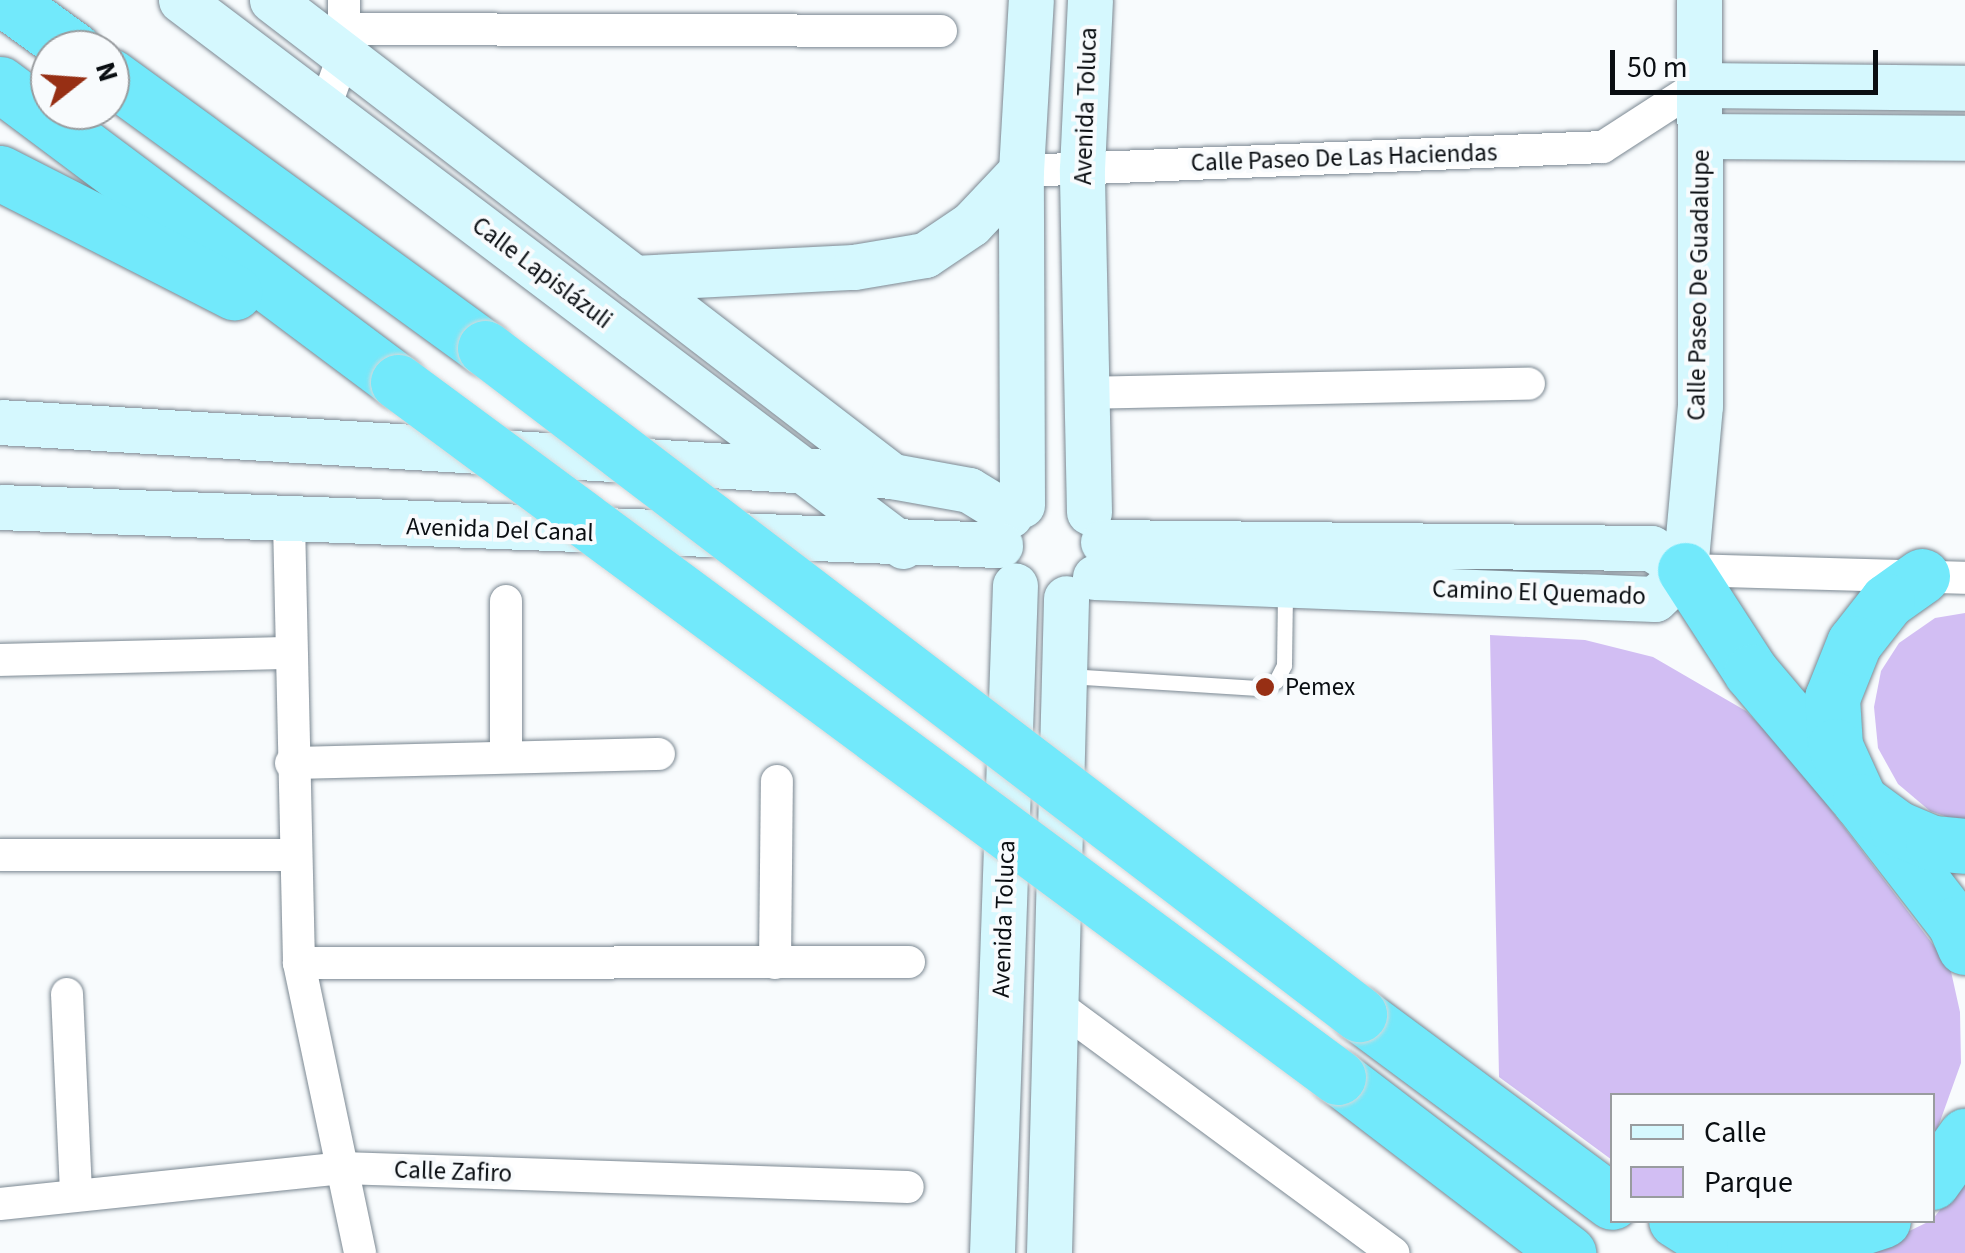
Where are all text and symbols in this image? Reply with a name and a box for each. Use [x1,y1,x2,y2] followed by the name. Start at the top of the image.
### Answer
[1068,27,1104,185] street label: Avenida Toluca
[30,30,130,130] north arrow
[1615,30,1882,92] scale bar
[1627,46,1688,89] text: 50 m
[85,57,129,87] text: N
[1190,138,1498,178] street label: Calle Paseo De Las Haciendas
[1682,149,1716,421] street label: Calle Paseo De Guadalupe
[466,211,618,335] street label: Calle Lapislázuli
[406,512,594,548] street label: Avenida Del Canal
[1432,574,1646,612] street label: Camino El Quemado
[1285,672,1355,702] place label: Pemex
[1254,676,1276,698] marker: Pemex
[986,840,1022,998] street label: Avenida Toluca
[1610,1093,1935,1223] legend
[1704,1111,1766,1154] text: Calle
[393,1155,513,1189] street label: Calle Zafiro
[1704,1161,1793,1204] text: Parque

